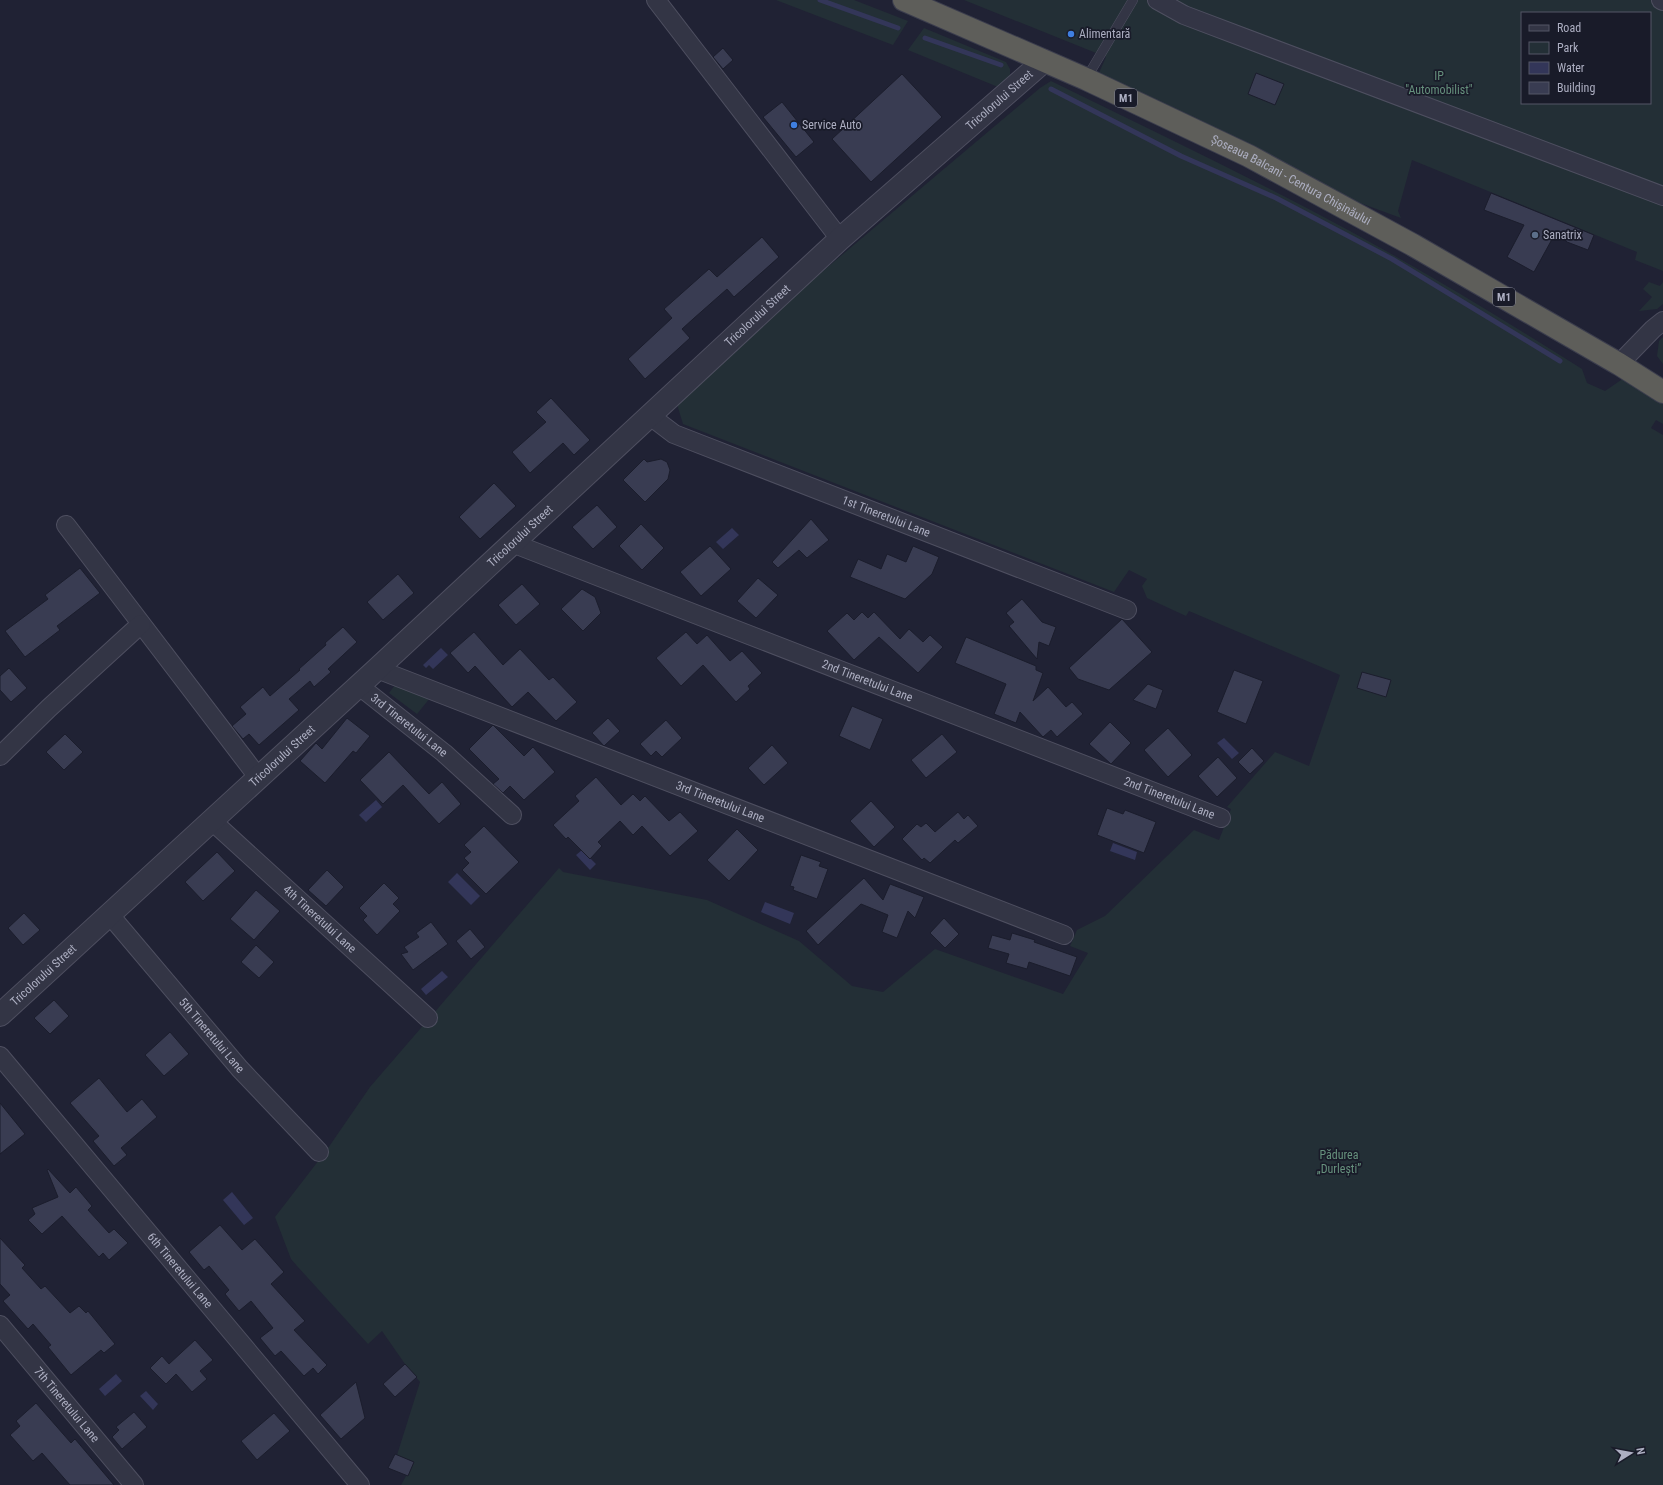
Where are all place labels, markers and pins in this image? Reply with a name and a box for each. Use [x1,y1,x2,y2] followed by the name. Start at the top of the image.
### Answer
[1079,27,1131,41] place label: Alimentară
[1066,29,1076,39] marker: Alimentară
[802,118,862,132] place label: Service Auto
[789,120,799,130] marker: Service Auto
[1543,228,1582,242] place label: Sanatrix
[1530,230,1540,240] marker: Sanatrix

